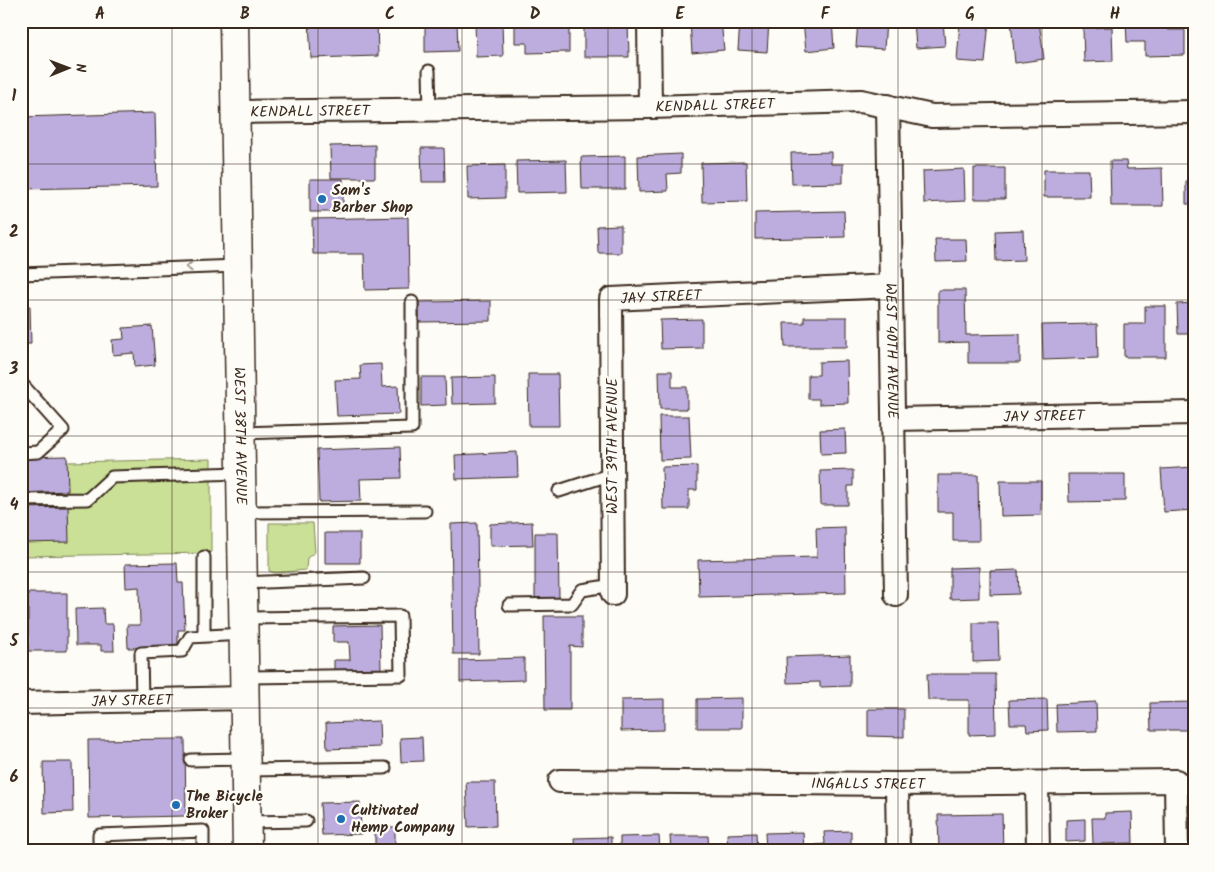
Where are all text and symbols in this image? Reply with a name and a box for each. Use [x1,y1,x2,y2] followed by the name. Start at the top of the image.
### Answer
[95,2,105,27] text: A
[240,2,250,27] text: B
[385,2,395,27] text: C
[530,2,541,27] text: D
[676,2,686,27] text: E
[821,2,831,27] text: F
[965,2,975,27] text: G
[1110,2,1120,27] text: H
[42,42,92,92] north arrow
[69,63,91,73] text: N
[12,84,17,109] text: 1
[655,92,777,120] street label: KENDALL STREET
[250,99,372,125] street label: KENDALL STREET
[332,179,413,220] place label: Sam's Barber Shop
[316,193,328,205] marker: Sam's Barber Shop
[9,220,19,245] text: 2
[185,262,193,273] one-way arrow
[878,283,904,421] street label: WEST 40TH AVENUE
[620,284,704,312] street label: JAY STREET
[9,357,19,382] text: 3
[226,367,253,506] street label: WEST 38TH AVENUE
[601,377,625,514] street label: WEST 39TH AVENUE
[1003,404,1087,430] street label: JAY STREET
[10,493,19,518] text: 4
[9,629,20,654] text: 5
[91,689,175,714] street label: JAY STREET
[10,765,19,790] text: 6
[811,772,927,797] street label: INGALLS STREET
[186,785,263,826] place label: The Bicycle Broker
[170,799,182,811] marker: The Bicycle Broker
[351,799,455,840] place label: Cultivated Hemp Company
[335,813,347,825] marker: Cultivated Hemp Company

